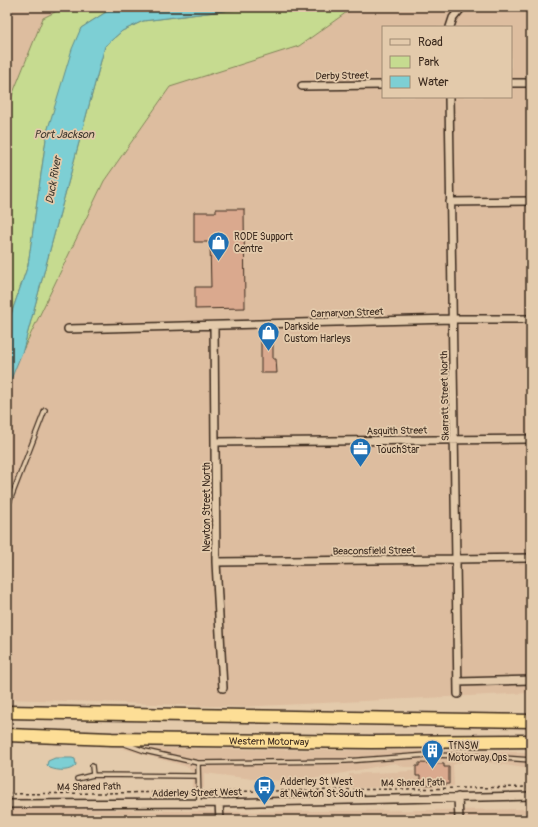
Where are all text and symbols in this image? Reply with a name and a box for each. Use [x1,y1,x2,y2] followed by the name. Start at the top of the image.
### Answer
[382,26,512,98] legend
[418,35,443,50] text: Road
[418,55,439,70] text: Park
[315,70,370,82] street label: Derby Street
[418,75,449,90] text: Water
[34,128,95,141] water label: Port Jackson
[43,153,64,205] water label: Duck River
[206,229,232,262] shop icon: RODE Support Centre
[234,231,294,255] place label: RODE Support Centre
[310,306,385,320] street label: Carnarvon Street
[255,319,281,352] shop icon: Darkside Custom Harleys
[284,321,351,345] place label: Darkside Custom Harleys
[438,351,452,441] street label: Skarratt Street North
[367,424,428,438] street label: Asquith Street
[347,436,373,469] office icon: TouchStar
[376,444,420,456] place label: TouchStar
[201,462,213,552] street label: Newton Street North
[332,544,417,558] street label: Beaconsfield Street
[229,735,309,748] street label: Western Motorway
[419,738,445,771] building icon: TfNSW Motorway Ops
[448,740,507,764] place label: TfNSW Motorway Ops
[252,774,278,807] bus stop icon: Adderley St West at Newton St South
[280,776,363,800] place label: Adderley St West at Newton St South
[381,776,445,790] street label: M4 Shared Path
[57,780,121,794] street label: M4 Shared Path
[152,786,243,800] street label: Adderley Street West

